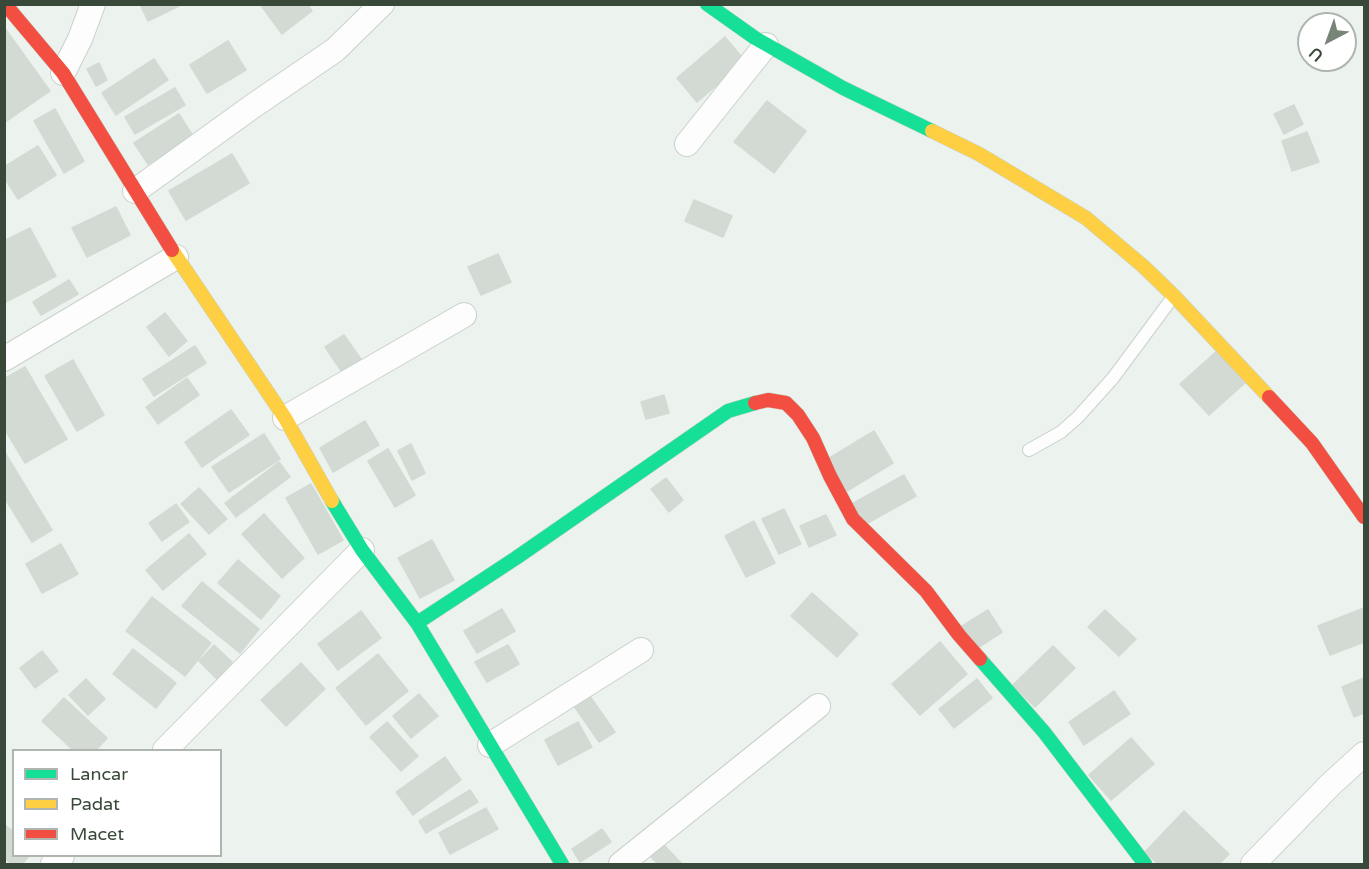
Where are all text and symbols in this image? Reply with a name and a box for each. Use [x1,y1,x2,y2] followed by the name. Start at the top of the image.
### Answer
[1297,12,1357,72] north arrow
[1305,43,1328,66] text: U
[12,749,222,857] legend
[70,763,128,785] text: Lancar
[70,793,120,815] text: Padat
[70,823,124,845] text: Macet

